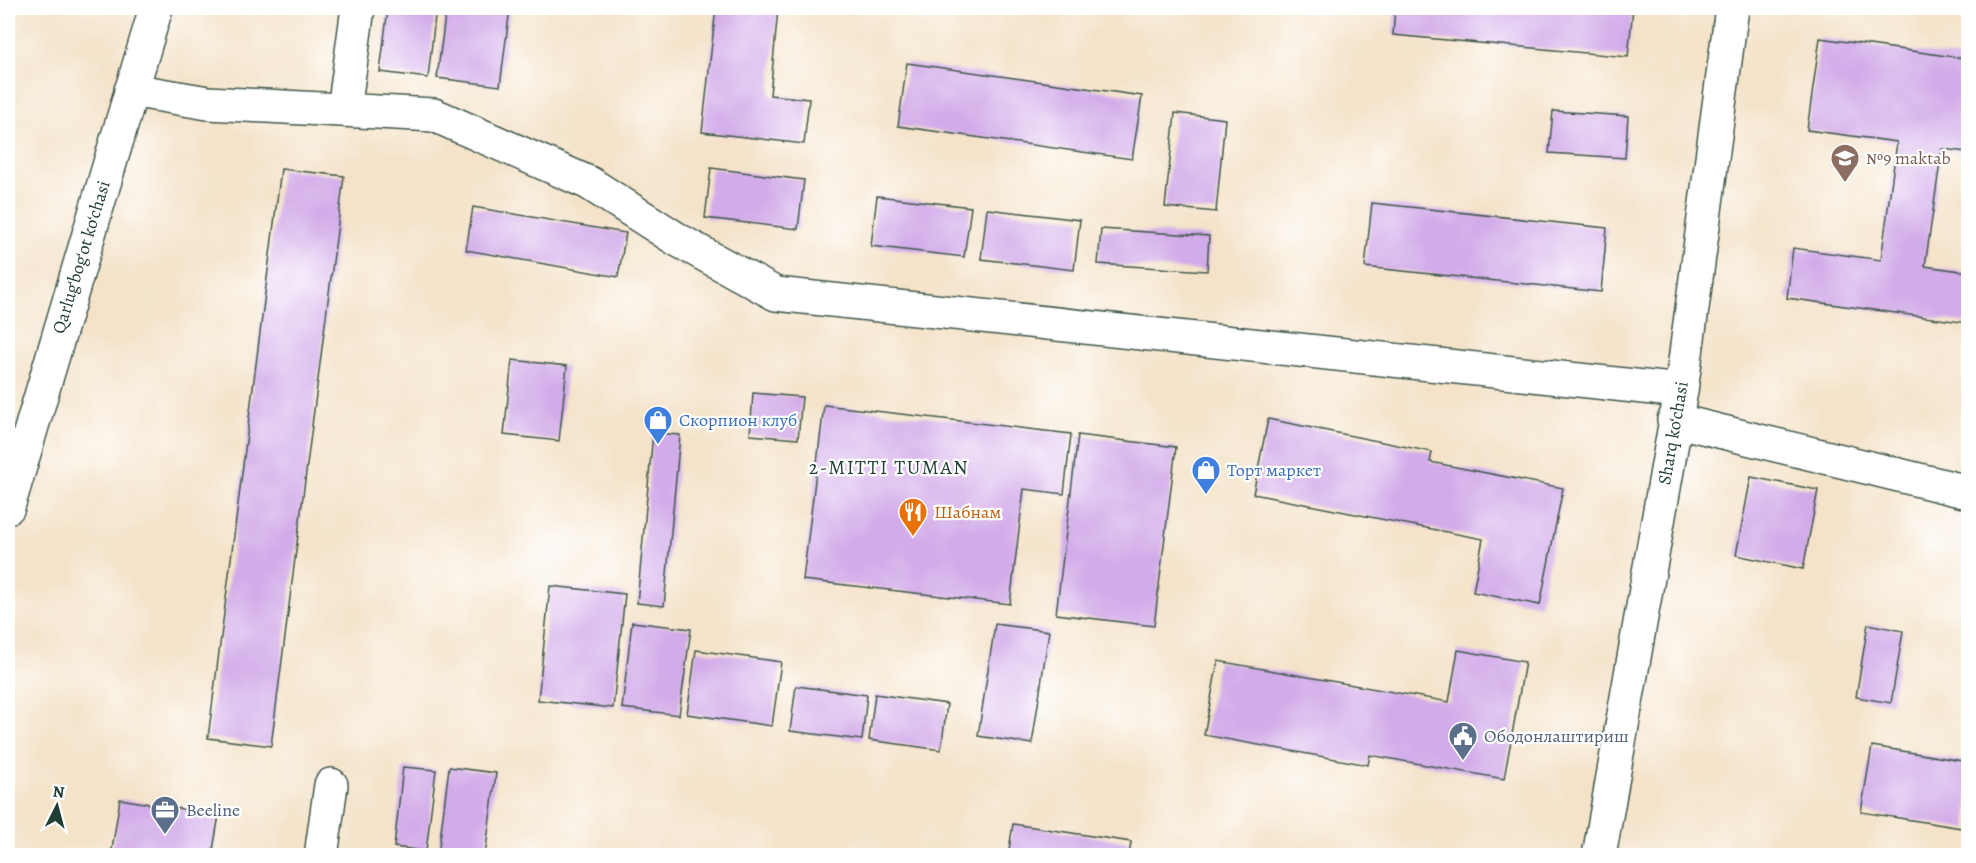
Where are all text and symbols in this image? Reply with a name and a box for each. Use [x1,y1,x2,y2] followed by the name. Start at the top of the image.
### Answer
[1829,142,1861,184] school or university icon: №9 maktab
[1866,146,1951,170] place label: №9 maktab
[46,178,116,336] street label: Qarlug‘bog‘ot ko‘chasi
[1652,379,1694,487] street label: Sharq ko‘chasi
[642,404,674,446] shop icon: Скорпион клуб
[679,408,797,432] place label: Скорпион клуб
[809,454,969,481] district label: 2-MITTI TUMAN
[1190,454,1222,496] shop icon: Торт маркет
[1227,458,1321,482] place label: Торт маркет
[897,496,929,538] restaurant icon: Шабнам
[934,500,1001,524] place label: Шабнам
[1447,720,1479,762] public building icon: Ободонлаштириш
[1484,724,1629,748] place label: Ободонлаштириш
[27,776,87,836] north arrow
[52,781,66,804] text: N
[149,794,181,836] office icon: Beeline
[186,798,240,822] place label: Beeline

